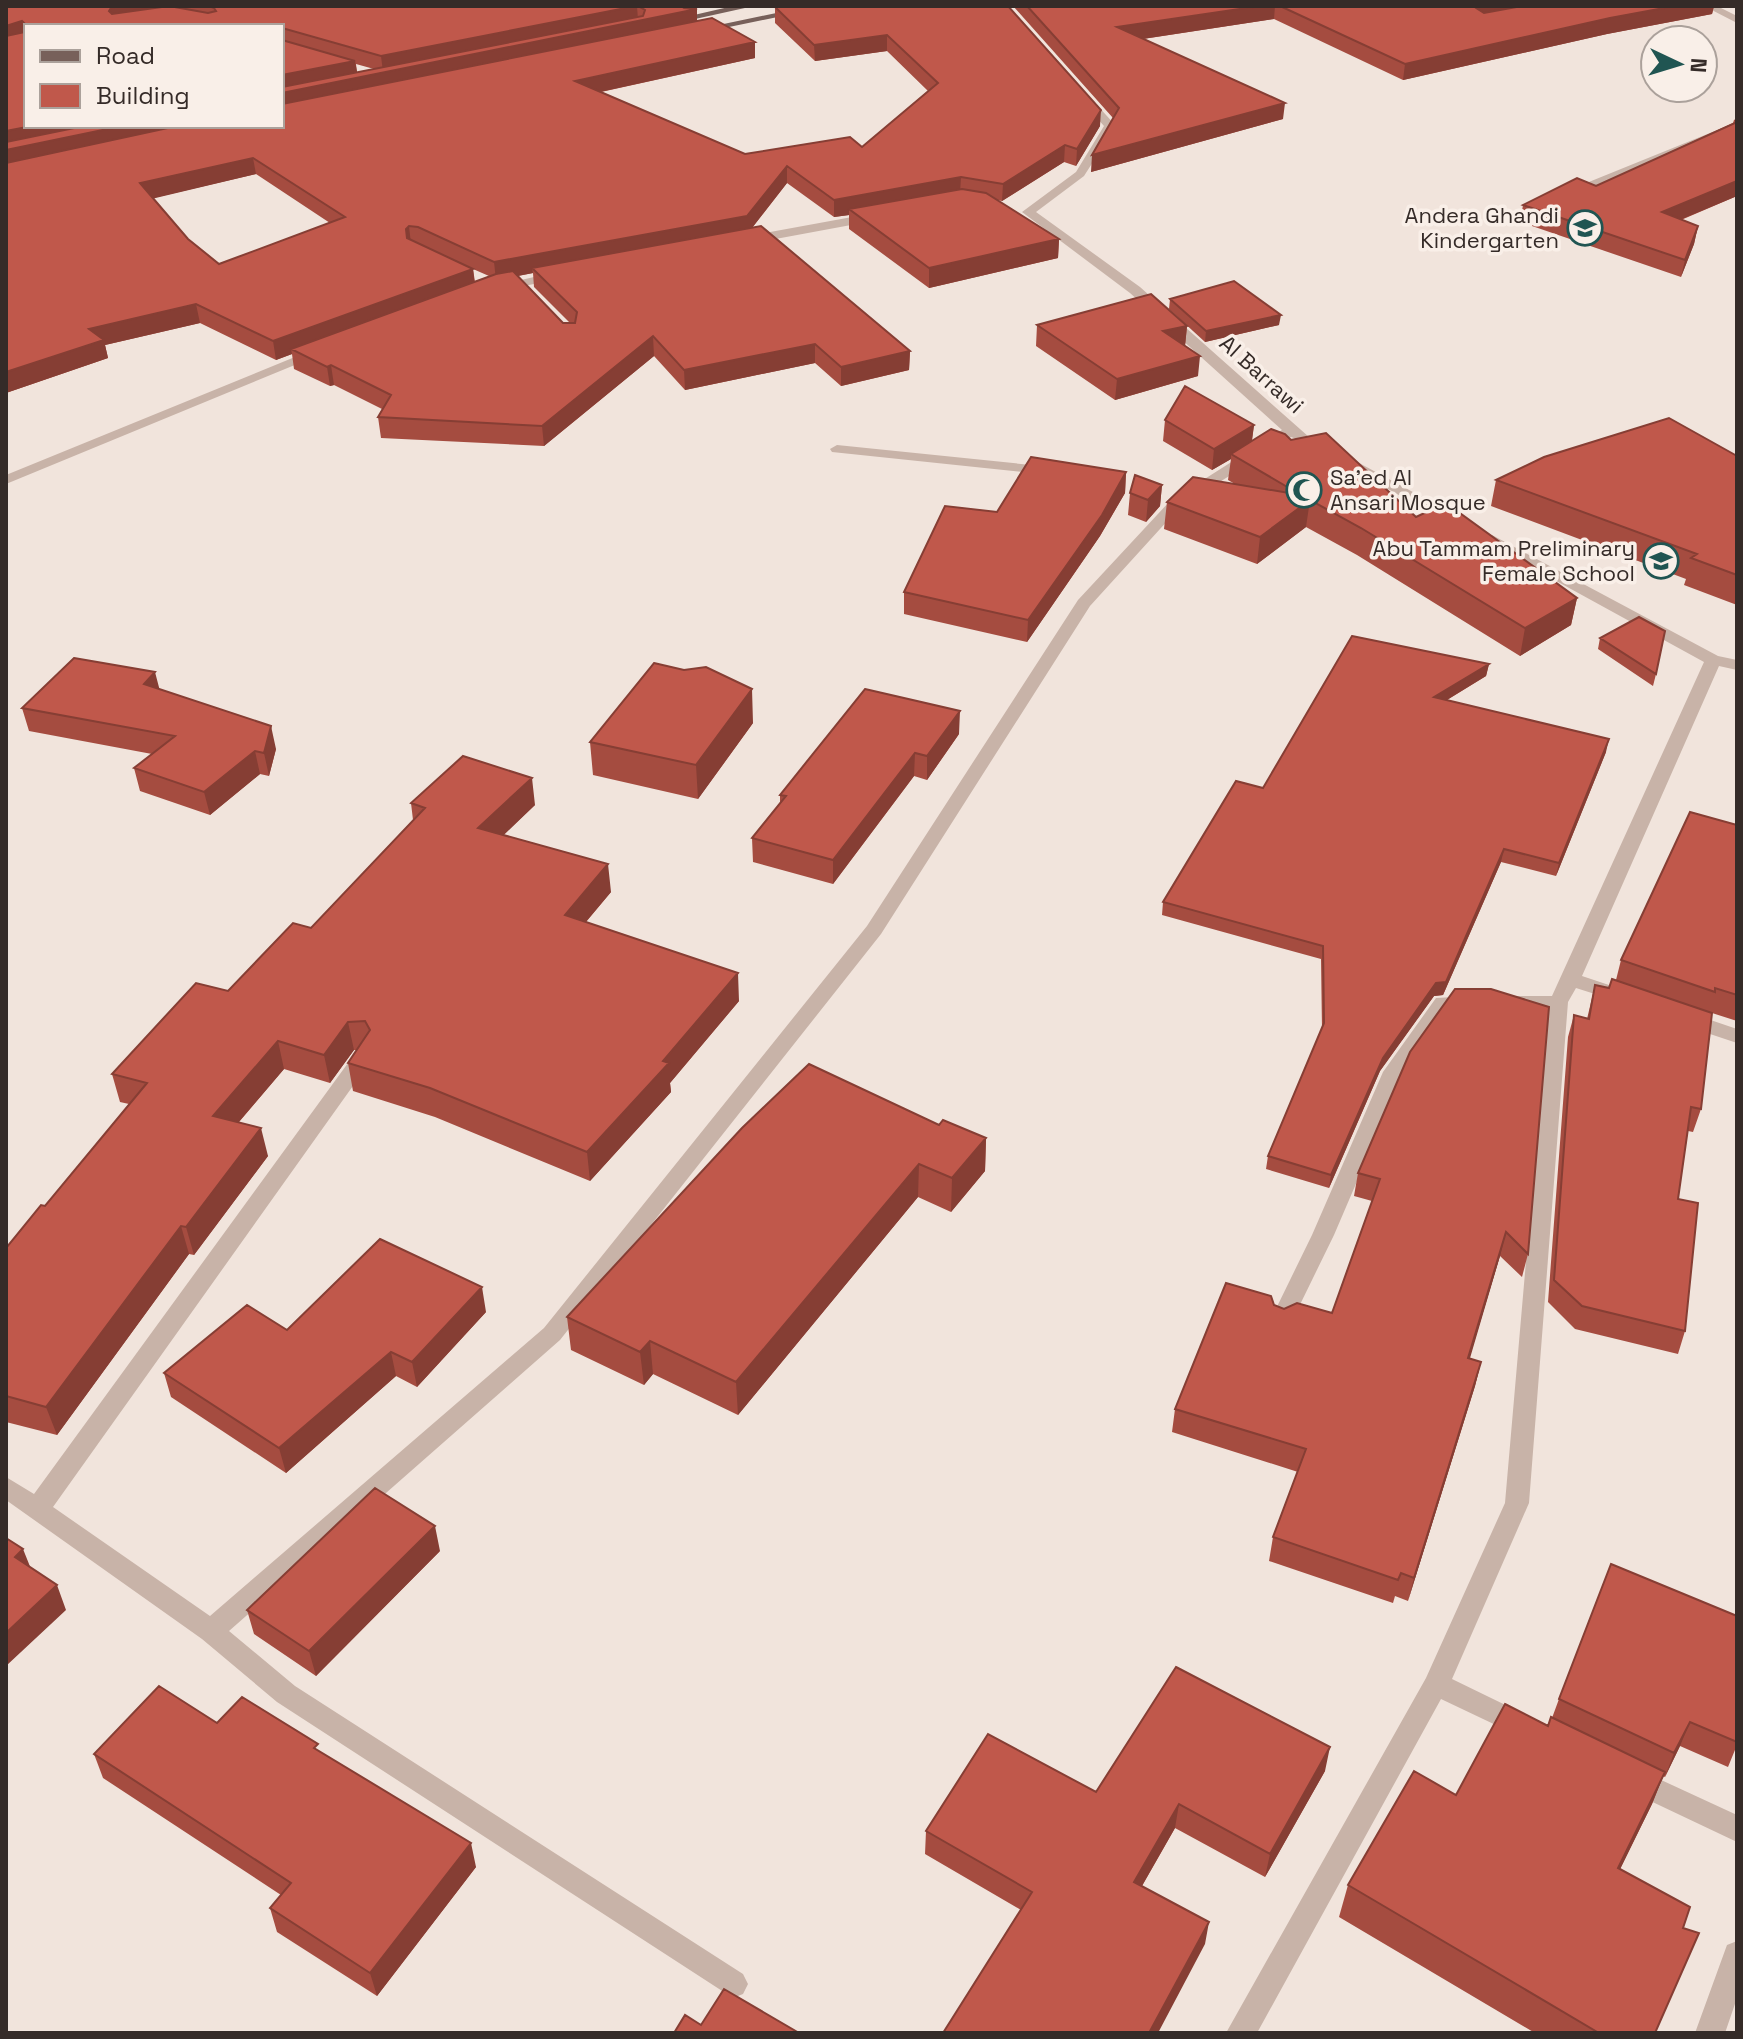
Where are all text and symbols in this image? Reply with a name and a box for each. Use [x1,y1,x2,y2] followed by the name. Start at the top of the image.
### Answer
[24,24,284,128] legend
[1639,24,1719,104] north arrow
[96,40,155,71] text: Road
[1684,57,1713,74] text: N
[96,80,190,111] text: Building
[1405,201,1559,254] place label: Andera Ghandi Kindergarten
[1566,209,1604,247] school or university icon: Andera Ghandi Kindergarten
[1214,329,1310,419] street label: Al Barrawi
[1330,463,1486,516] place label: Sa'ed Al Ansari Mosque
[1285,471,1323,509] mosque icon: Sa'ed Al Ansari Mosque
[1373,534,1635,587] place label: Abu Tammam Preliminary Female School
[1642,542,1680,580] school or university icon: Abu Tammam Preliminary Female School

